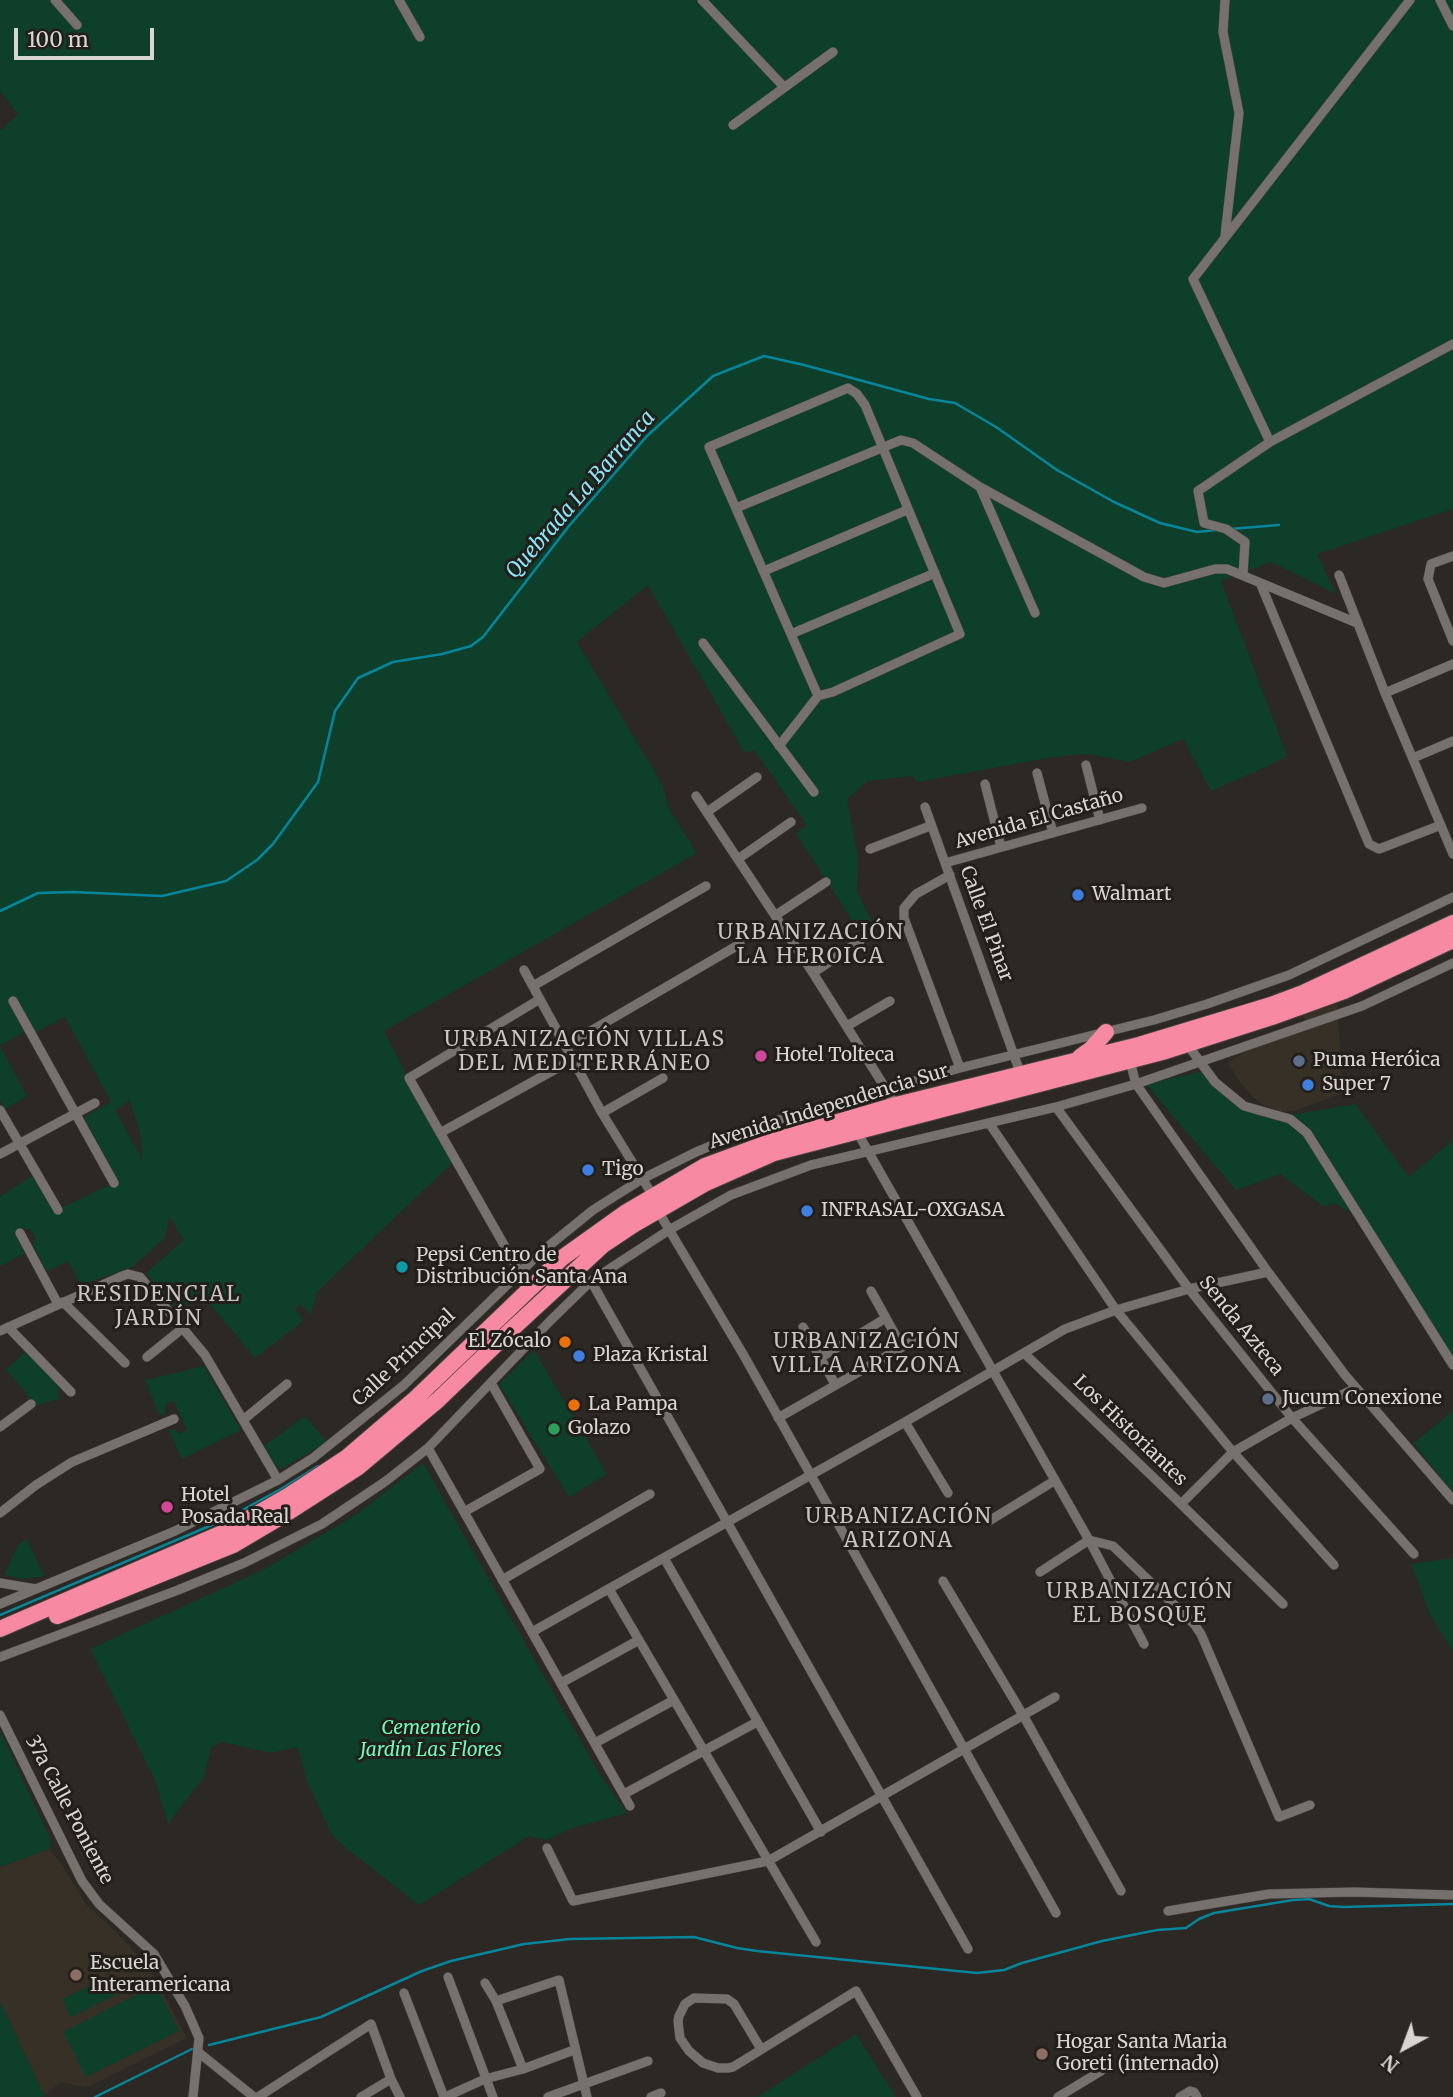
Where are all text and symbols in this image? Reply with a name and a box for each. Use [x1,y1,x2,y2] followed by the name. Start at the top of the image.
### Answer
[18,14,158,58] scale bar
[27,26,89,53] text: 100 m
[501,406,661,584] water label: Quebrada La Barranca
[952,784,1126,854] street label: Avenida El Castaño
[955,863,1017,985] street label: Calle El Pinar
[1092,884,1171,906] place label: Walmart
[1070,887,1086,903] marker: Walmart
[719,920,903,970] district label: URBANIZACIÓN LA HEROICA
[446,1027,724,1077] district label: URBANIZACIÓN VILLAS DEL MEDITERRÁNEO
[775,1045,895,1067] place label: Hotel Tolteca
[753,1048,769,1064] marker: Hotel Tolteca
[1313,1050,1440,1072] place label: Puma Heróica
[1291,1053,1307,1069] marker: Puma Heróica
[707,1060,951,1154] street label: Avenida Independencia Sur
[1322,1074,1391,1096] place label: Super 7
[1300,1077,1316,1093] marker: Super 7
[602,1159,644,1181] place label: Tigo
[580,1162,596,1178] marker: Tigo
[821,1200,1005,1222] place label: INFRASAL-OXGASA
[799,1203,815,1219] marker: INFRASAL-OXGASA
[416,1245,627,1289] place label: Pepsi Centro de Distribución Santa Ana
[394,1259,410,1275] marker: Pepsi Centro de Distribución Santa Ana
[1194,1272,1288,1380] street label: Senda Azteca
[78,1282,240,1332] district label: RESIDENCIAL JARDÍN
[348,1305,460,1411] street label: Calle Principal
[773,1329,961,1379] district label: URBANIZACIÓN VILLA ARIZONA
[468,1331,551,1353] place label: El Zócalo
[557,1334,573,1350] marker: El Zócalo
[593,1345,708,1367] place label: Plaza Kristal
[571,1348,587,1364] marker: Plaza Kristal
[1068,1371,1192,1491] street label: Los Historiantes
[1282,1388,1442,1410] place label: Jucum Conexione
[1260,1391,1276,1407] marker: Jucum Conexione
[588,1394,678,1416] place label: La Pampa
[566,1397,582,1413] marker: La Pampa
[568,1418,631,1440] place label: Golazo
[546,1421,562,1437] marker: Golazo
[181,1485,289,1529] place label: Hotel Posada Real
[159,1499,175,1515] marker: Hotel Posada Real
[807,1504,991,1554] district label: URBANIZACIÓN ARIZONA
[1048,1579,1232,1629] district label: URBANIZACIÓN EL BOSQUE
[360,1718,502,1762] park label: Cementerio Jardín Las Flores
[20,1732,118,1888] street label: 37a Calle Poniente
[90,1953,230,1997] place label: Escuela Interamericana
[68,1967,84,1983] marker: Escuela Interamericana
[1369,2013,1439,2083] north arrow
[1056,2032,1227,2076] place label: Hogar Santa Maria Goreti (internado)
[1034,2046,1050,2062] marker: Hogar Santa Maria Goreti (internado)
[1377,2050,1404,2078] text: N

